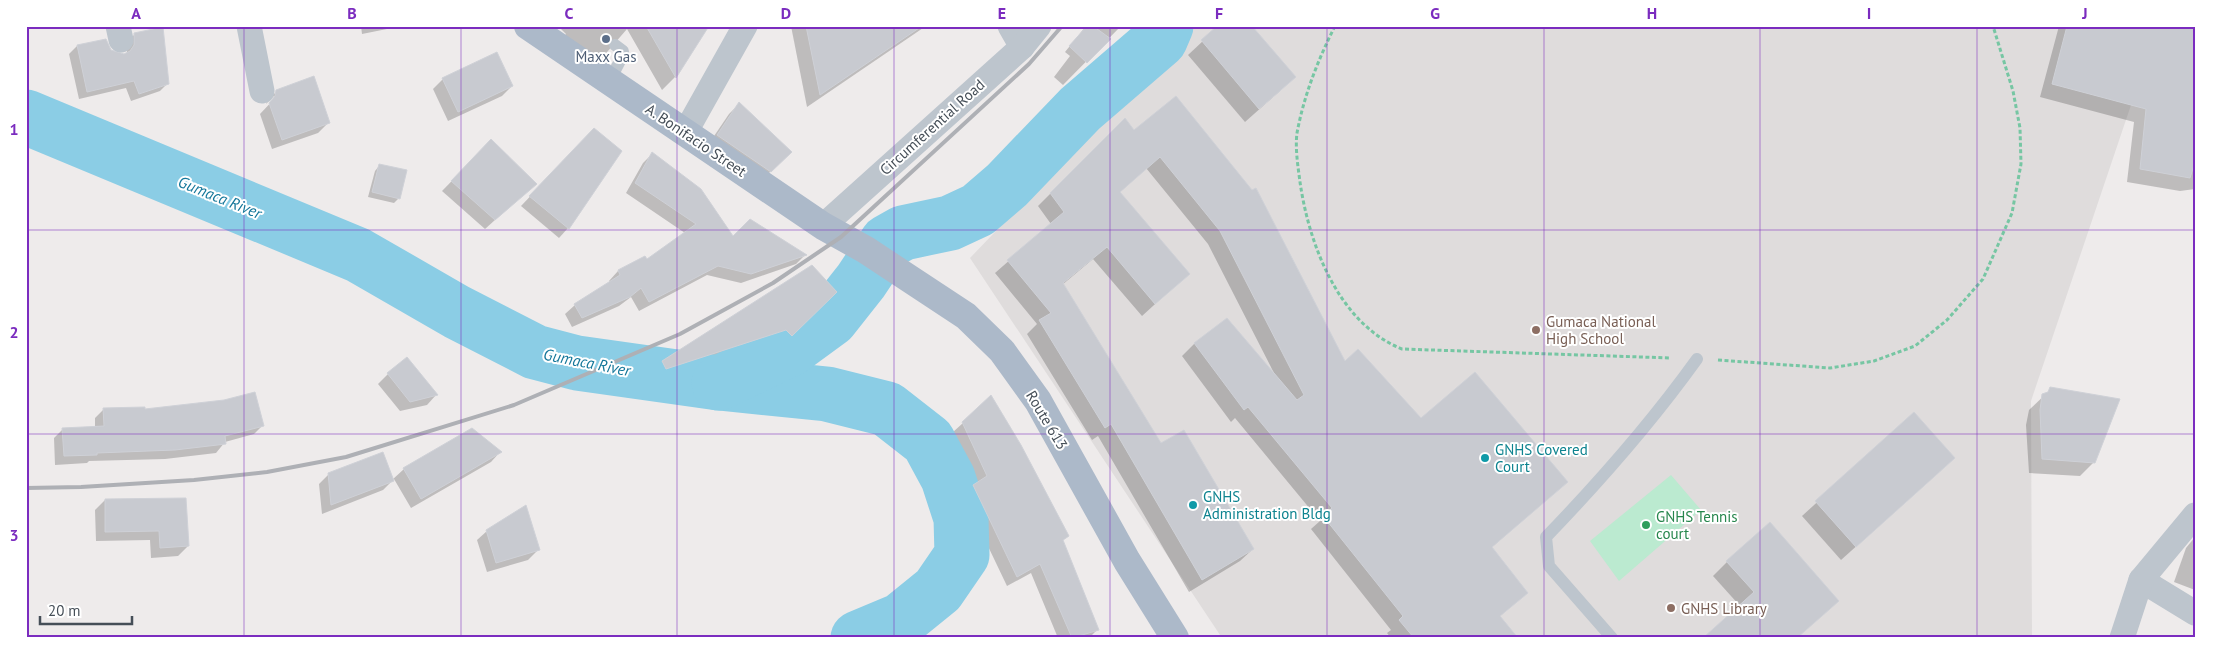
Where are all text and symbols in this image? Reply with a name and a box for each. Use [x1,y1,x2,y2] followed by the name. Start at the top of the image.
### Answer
[131,3,141,23] text: A
[347,3,357,23] text: B
[565,3,574,23] text: C
[781,3,791,23] text: D
[998,3,1006,23] text: E
[1215,3,1223,23] text: F
[1430,3,1440,23] text: G
[1647,3,1657,23] text: H
[1867,3,1871,23] text: I
[2081,3,2088,23] text: J
[600,33,612,45] marker: Maxx Gas
[575,47,637,66] place label: Maxx Gas
[876,75,988,179] street label: Circumferential Road
[642,99,750,181] street label: A. Bonifacio Street
[9,119,19,139] text: 1
[175,171,266,223] water label: Gumaca River
[1546,312,1656,348] place label: Gumaca National High School
[9,322,19,342] text: 2
[1530,324,1542,336] marker: Gumaca National High School
[542,344,634,381] water label: Gumaca River
[1022,387,1072,453] street label: Route 613
[1495,440,1588,476] place label: GNHS Covered Court
[1479,452,1491,464] marker: GNHS Covered Court
[1203,487,1331,523] place label: GNHS Administration Bldg
[1187,499,1199,511] marker: GNHS Administration Bldg
[1656,507,1738,543] place label: GNHS Tennis court
[1640,519,1652,531] marker: GNHS Tennis court
[9,525,19,545] text: 3
[40,594,132,626] scale bar
[1681,599,1767,618] place label: GNHS Library
[48,601,81,620] text: 20 m
[1665,602,1677,614] marker: GNHS Library

